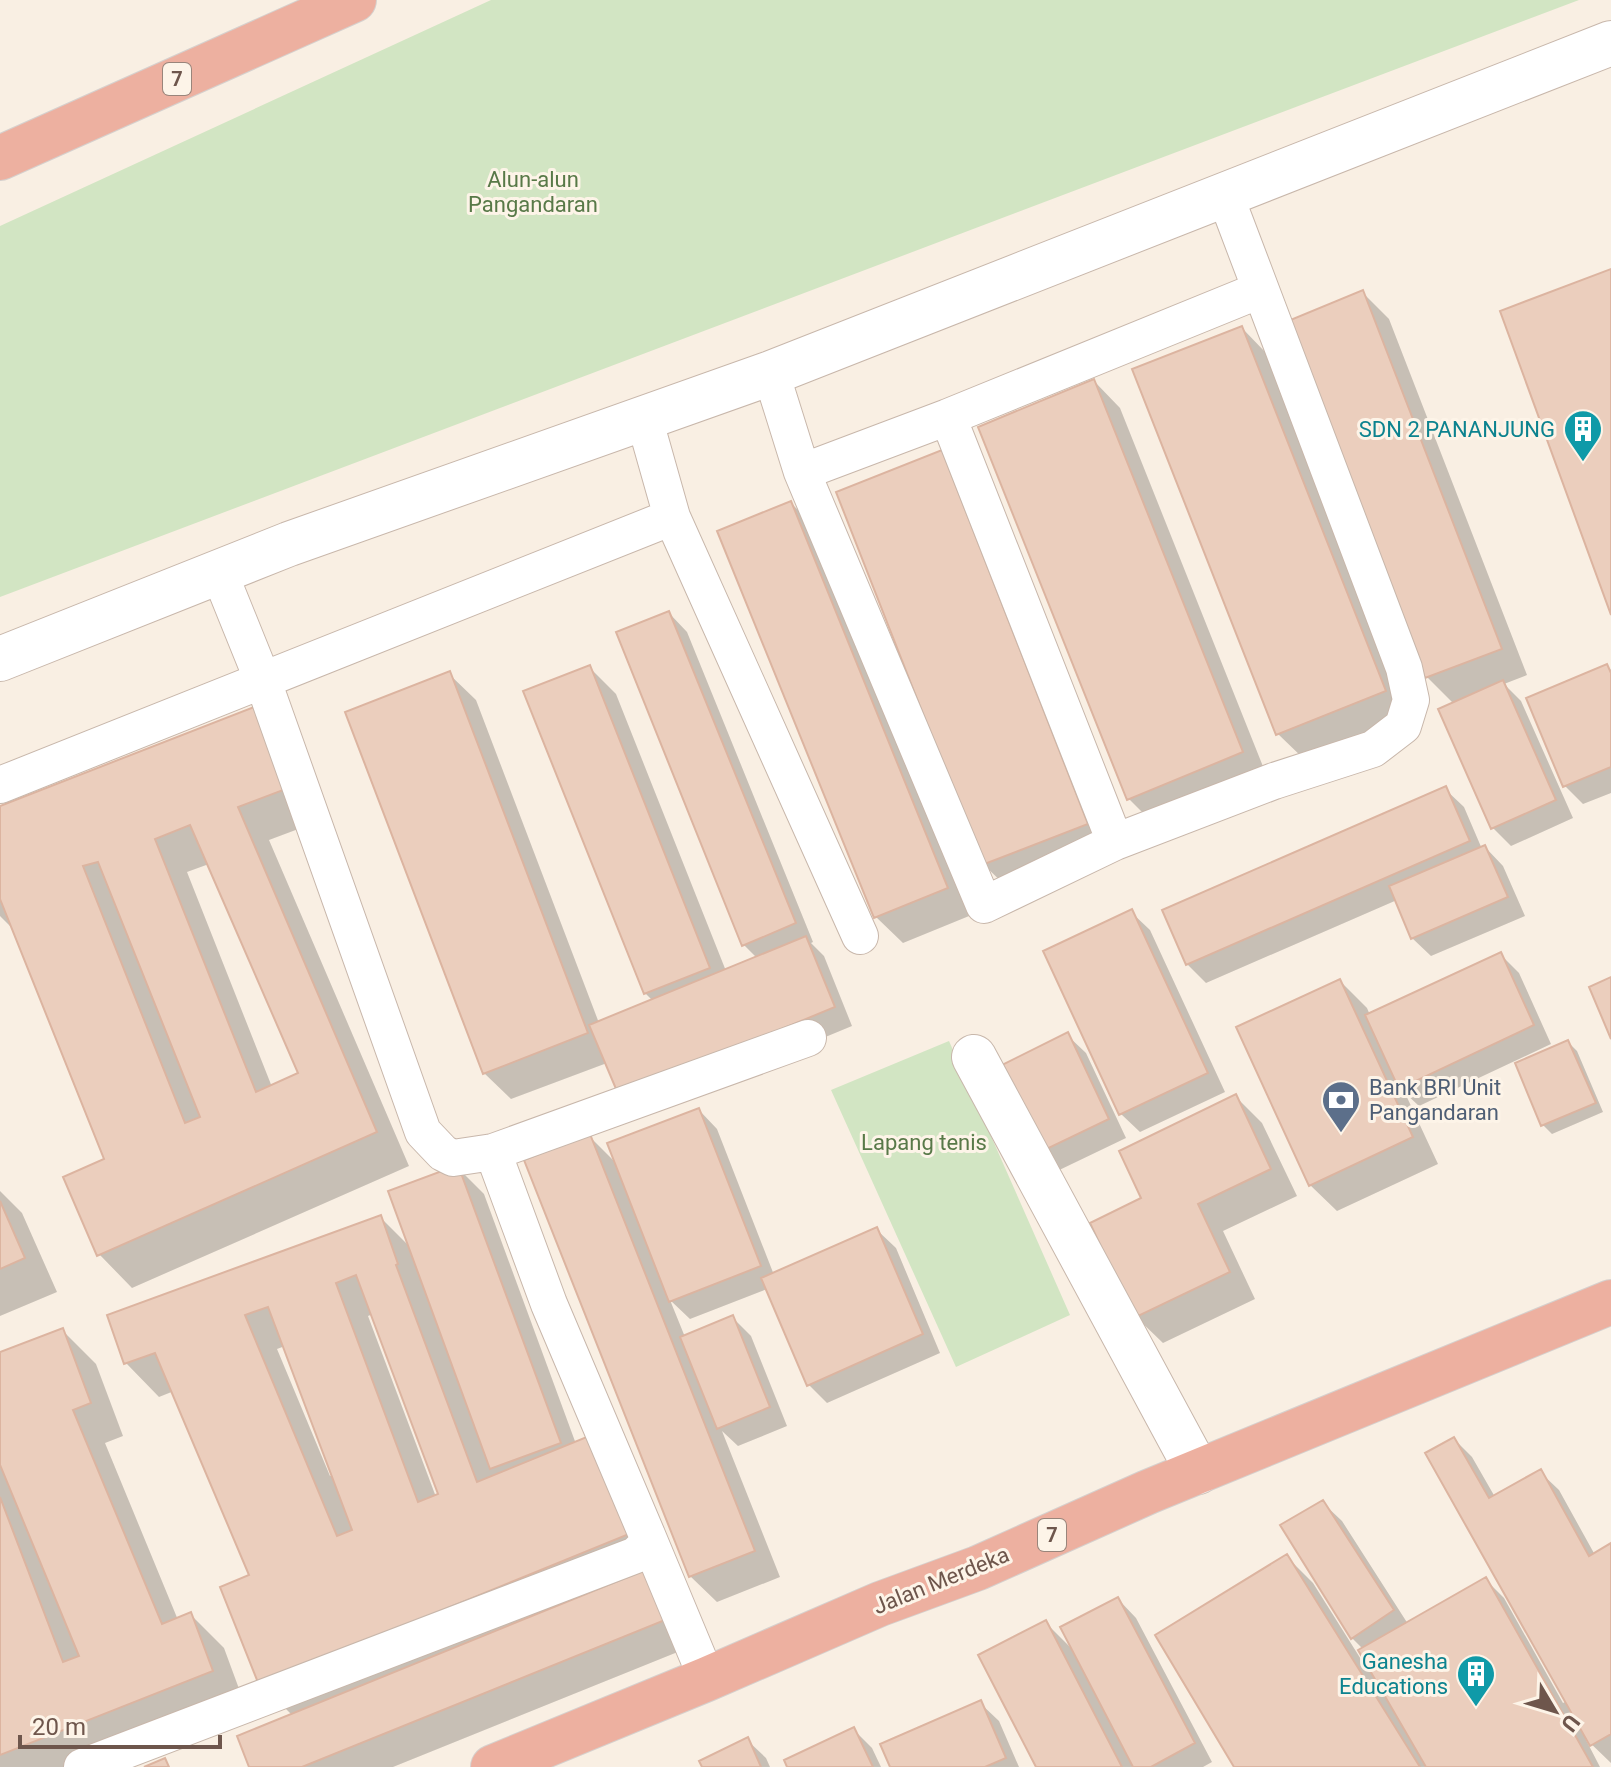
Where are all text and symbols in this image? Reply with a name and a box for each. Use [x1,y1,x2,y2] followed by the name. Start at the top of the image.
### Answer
[163,63,191,95] road number: 7
[468,167,598,217] park label: Alun-alun Pangandaran
[1562,408,1604,463] building icon: SDN 2 PANANJUNG
[1359,417,1555,442] place label: SDN 2 PANANJUNG
[1369,1075,1501,1125] place label: Bank BRI Unit Pangandaran
[1320,1079,1362,1134] bank icon: Bank BRI Unit Pangandaran
[861,1130,987,1155] park label: Lapang tenis
[1038,1519,1066,1551] road number: 7
[870,1542,1013,1619] street label: Jalan Merdeka
[1339,1649,1448,1699] place label: Ganesha Educations
[1455,1653,1497,1708] building icon: Ganesha Educations
[1515,1671,1595,1751] north arrow
[20,1699,220,1749] scale bar
[1556,1710,1585,1736] text: U
[32,1713,86,1741] text: 20 m

